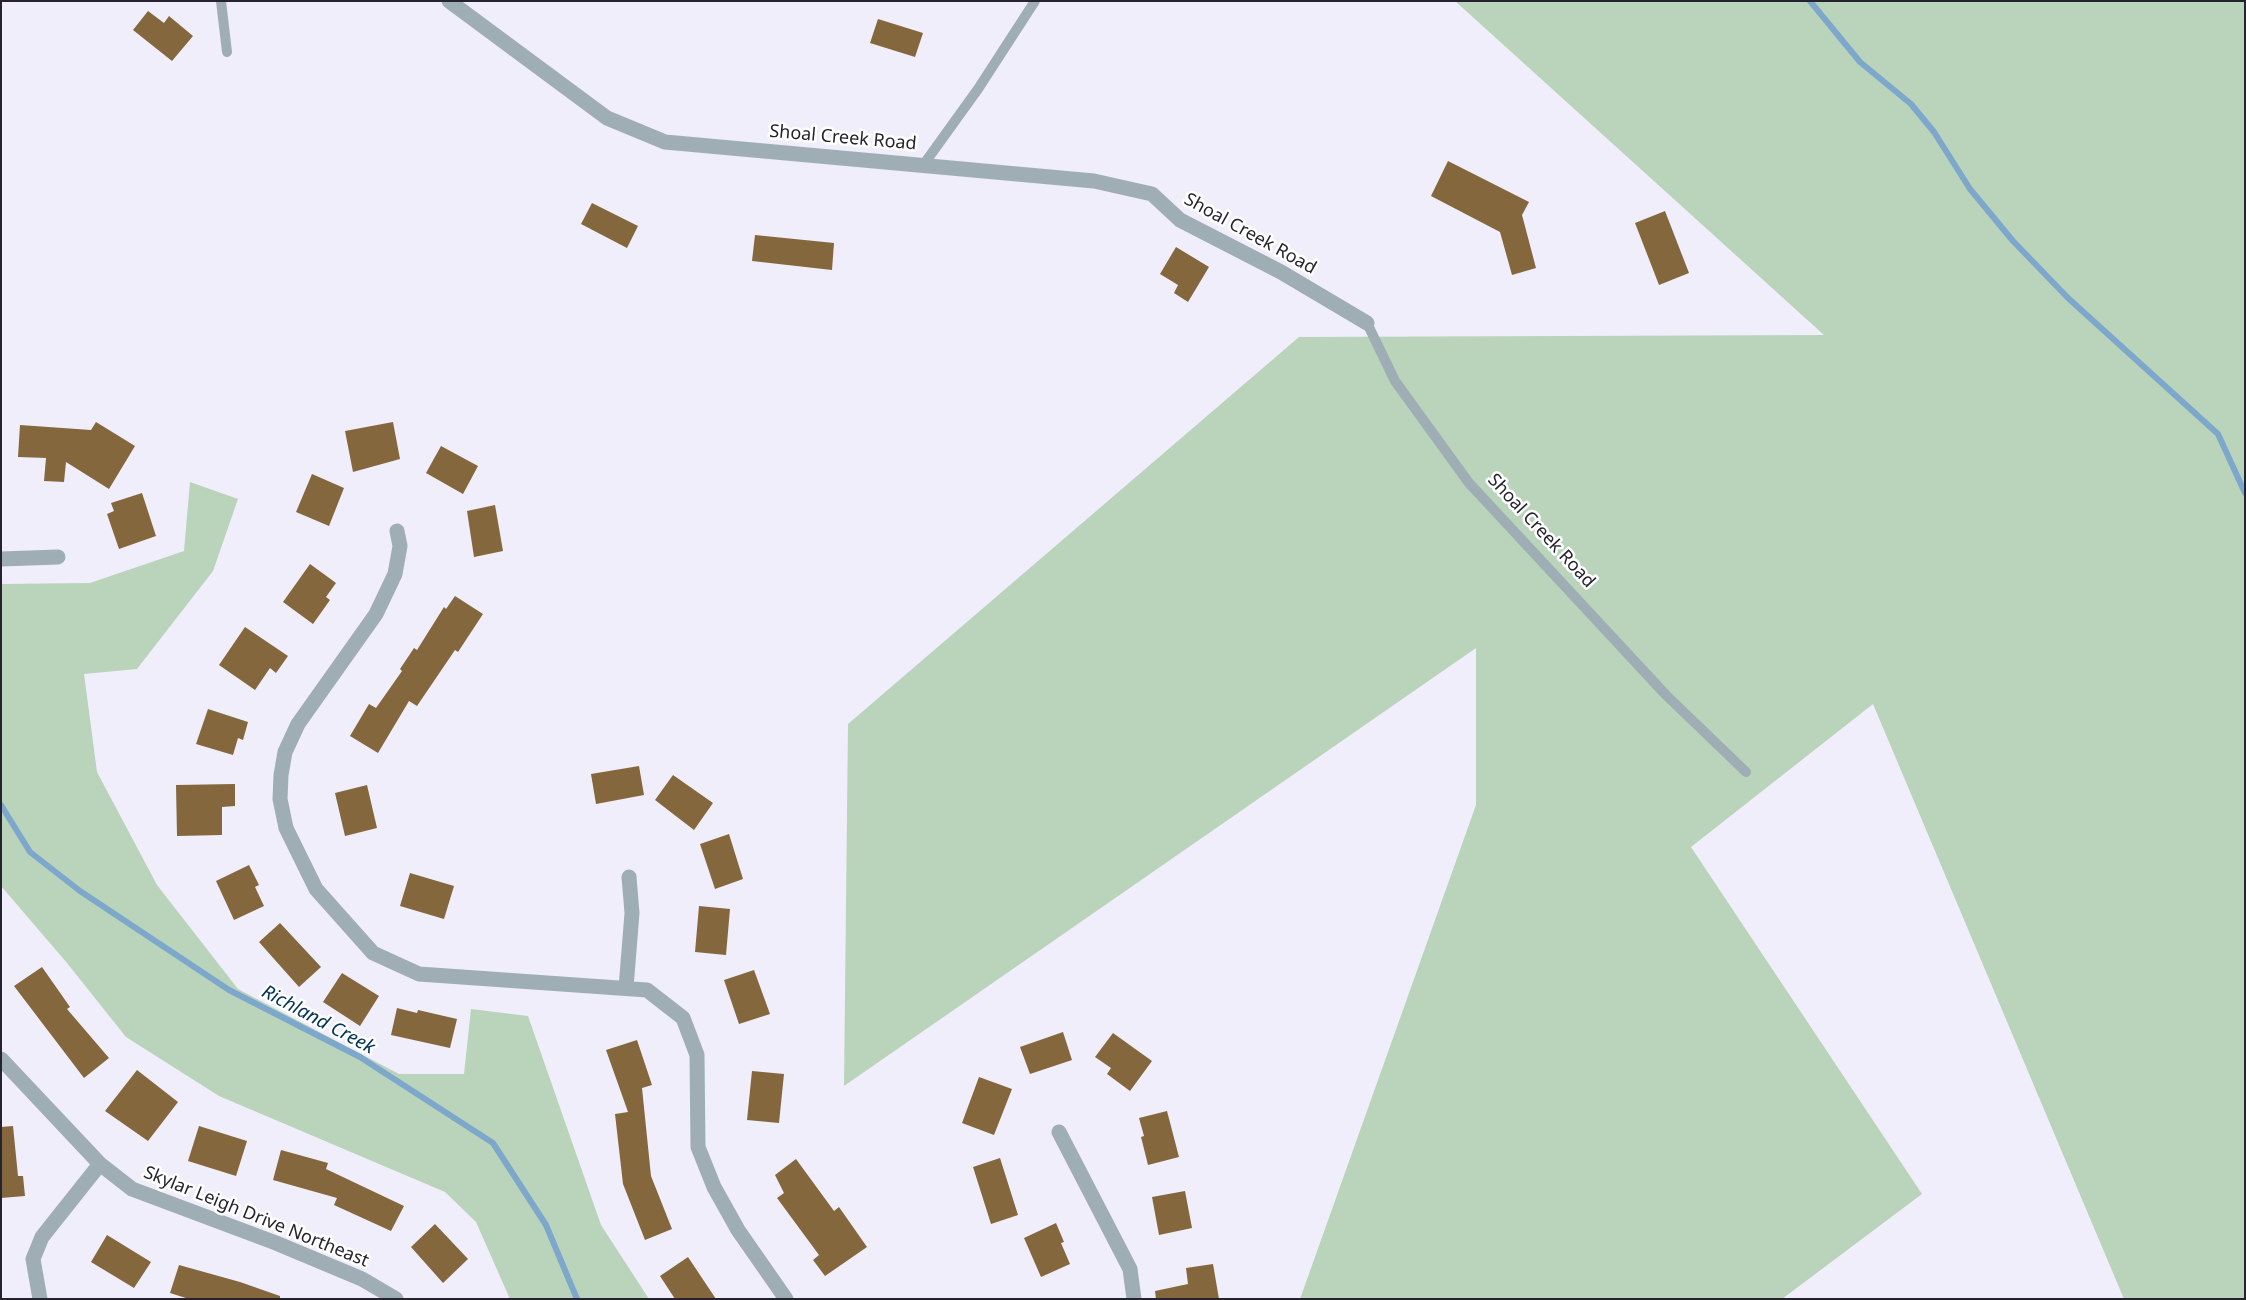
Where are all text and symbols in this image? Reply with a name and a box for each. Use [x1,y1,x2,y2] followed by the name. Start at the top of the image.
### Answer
[769,121,917,155] street label: Shoal Creek Road
[1180,189,1320,279] street label: Shoal Creek Road
[1483,470,1599,592] street label: Shoal Creek Road
[258,981,378,1059] water label: Richland Creek
[140,1162,372,1272] street label: Skylar Leigh Drive Northeast

